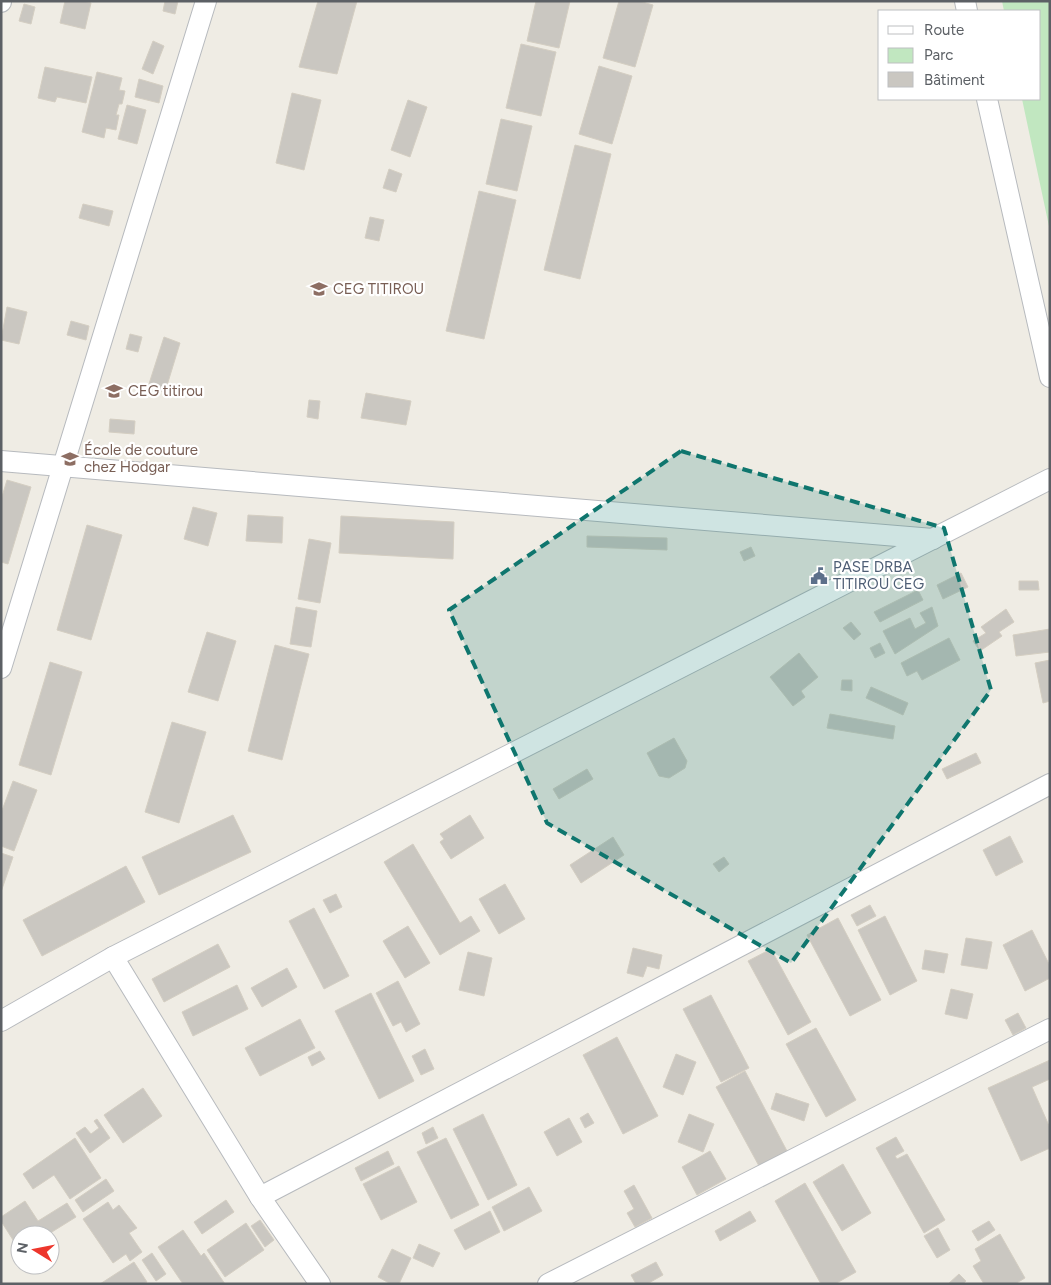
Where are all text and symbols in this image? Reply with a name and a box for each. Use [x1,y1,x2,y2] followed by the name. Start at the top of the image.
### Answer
[878,10,1041,100] legend
[924,21,964,39] text: Route
[924,46,953,64] text: Parc
[924,71,985,89] text: Bâtiment
[309,279,329,299] school or university icon: CEG TITIROU
[333,280,424,298] place label: CEG TITIROU
[104,381,124,401] school or university icon: CEG titirou
[128,382,203,400] place label: CEG titirou
[84,441,198,476] place label: École de couture chez Hodgar
[60,449,80,469] school or university icon: École de couture chez Hodgar
[833,558,924,593] place label: PASE DRBA TITIROU CEG
[809,566,829,586] public building icon: PASE DRBA TITIROU CEG
[10,1225,60,1275] north arrow
[13,1241,32,1255] text: N

